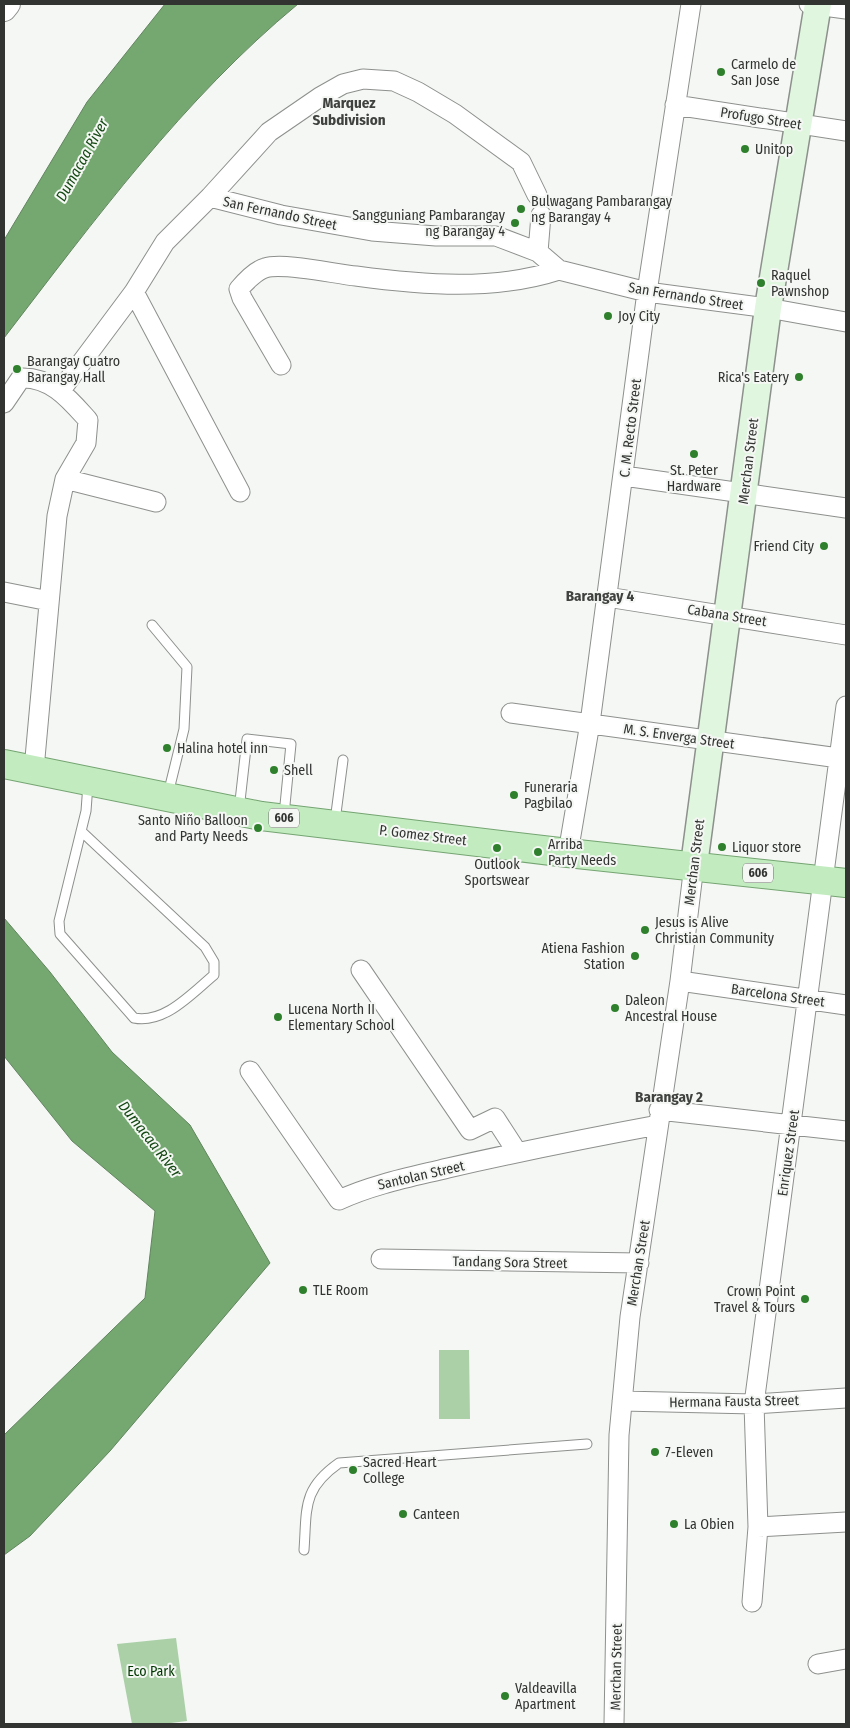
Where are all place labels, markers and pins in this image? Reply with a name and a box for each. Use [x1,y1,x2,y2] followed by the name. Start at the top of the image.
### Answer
[731,56,796,89] place label: Carmelo de San Jose
[715,66,727,78] marker: Carmelo de San Jose
[755,141,793,158] place label: Unitop
[739,143,751,155] marker: Unitop
[531,193,673,226] place label: Bulwagang Pambarangay ng Barangay 4
[515,203,527,215] marker: Bulwagang Pambarangay ng Barangay 4
[352,207,506,240] place label: Sangguniang Pambarangay ng Barangay 4
[509,217,521,229] marker: Sangguniang Pambarangay ng Barangay 4
[771,267,829,300] place label: Raquel Pawnshop
[755,277,767,289] marker: Raquel Pawnshop
[618,308,661,325] place label: Joy City
[602,310,614,322] marker: Joy City
[27,353,120,386] place label: Barangay Cuatro Barangay Hall
[11,363,23,375] marker: Barangay Cuatro Barangay Hall
[718,369,790,386] place label: Rica's Eatery
[793,371,805,383] marker: Rica's Eatery
[688,448,700,460] marker: St. Peter Hardware
[667,462,721,495] place label: St. Peter Hardware
[753,538,815,555] place label: Friend City
[818,540,830,552] marker: Friend City
[177,740,268,757] place label: Halina hotel inn
[161,742,173,754] marker: Halina hotel inn
[284,762,313,779] place label: Shell
[268,764,280,776] marker: Shell
[524,779,578,812] place label: Funeraria Pagbilao
[508,789,520,801] marker: Funeraria Pagbilao
[138,812,248,845] place label: Santo Niño Balloon and Party Needs
[252,822,264,834] marker: Santo Niño Balloon and Party Needs
[548,836,616,869] place label: Arriba Party Needs
[732,839,801,856] place label: Liquor store
[716,841,728,853] marker: Liquor store
[491,842,503,854] marker: Outlook Sportswear
[532,846,544,858] marker: Arriba Party Needs
[465,856,530,889] place label: Outlook Sportswear
[655,914,775,947] place label: Jesus is Alive Christian Community
[639,924,651,936] marker: Jesus is Alive Christian Community
[541,940,625,973] place label: Atiena Fashion Station
[629,950,641,962] marker: Atiena Fashion Station
[625,992,717,1025] place label: Daleon Ancestral House
[288,1001,395,1034] place label: Lucena North II Elementary School
[609,1002,621,1014] marker: Daleon Ancestral House
[272,1011,284,1023] marker: Lucena North II Elementary School
[313,1282,368,1299] place label: TLE Room
[714,1283,795,1316] place label: Crown Point Travel & Tours
[297,1284,309,1296] marker: TLE Room
[799,1293,811,1305] marker: Crown Point Travel & Tours
[665,1444,713,1461] place label: 7-Eleven
[649,1446,661,1458] marker: 7-Eleven
[363,1454,437,1487] place label: Sacred Heart College
[347,1464,359,1476] marker: Sacred Heart College
[413,1506,460,1523] place label: Canteen
[397,1508,409,1520] marker: Canteen
[684,1516,734,1533] place label: La Obien
[668,1518,680,1530] marker: La Obien
[515,1680,577,1713] place label: Valdeavilla Apartment
[499,1690,511,1702] marker: Valdeavilla Apartment

